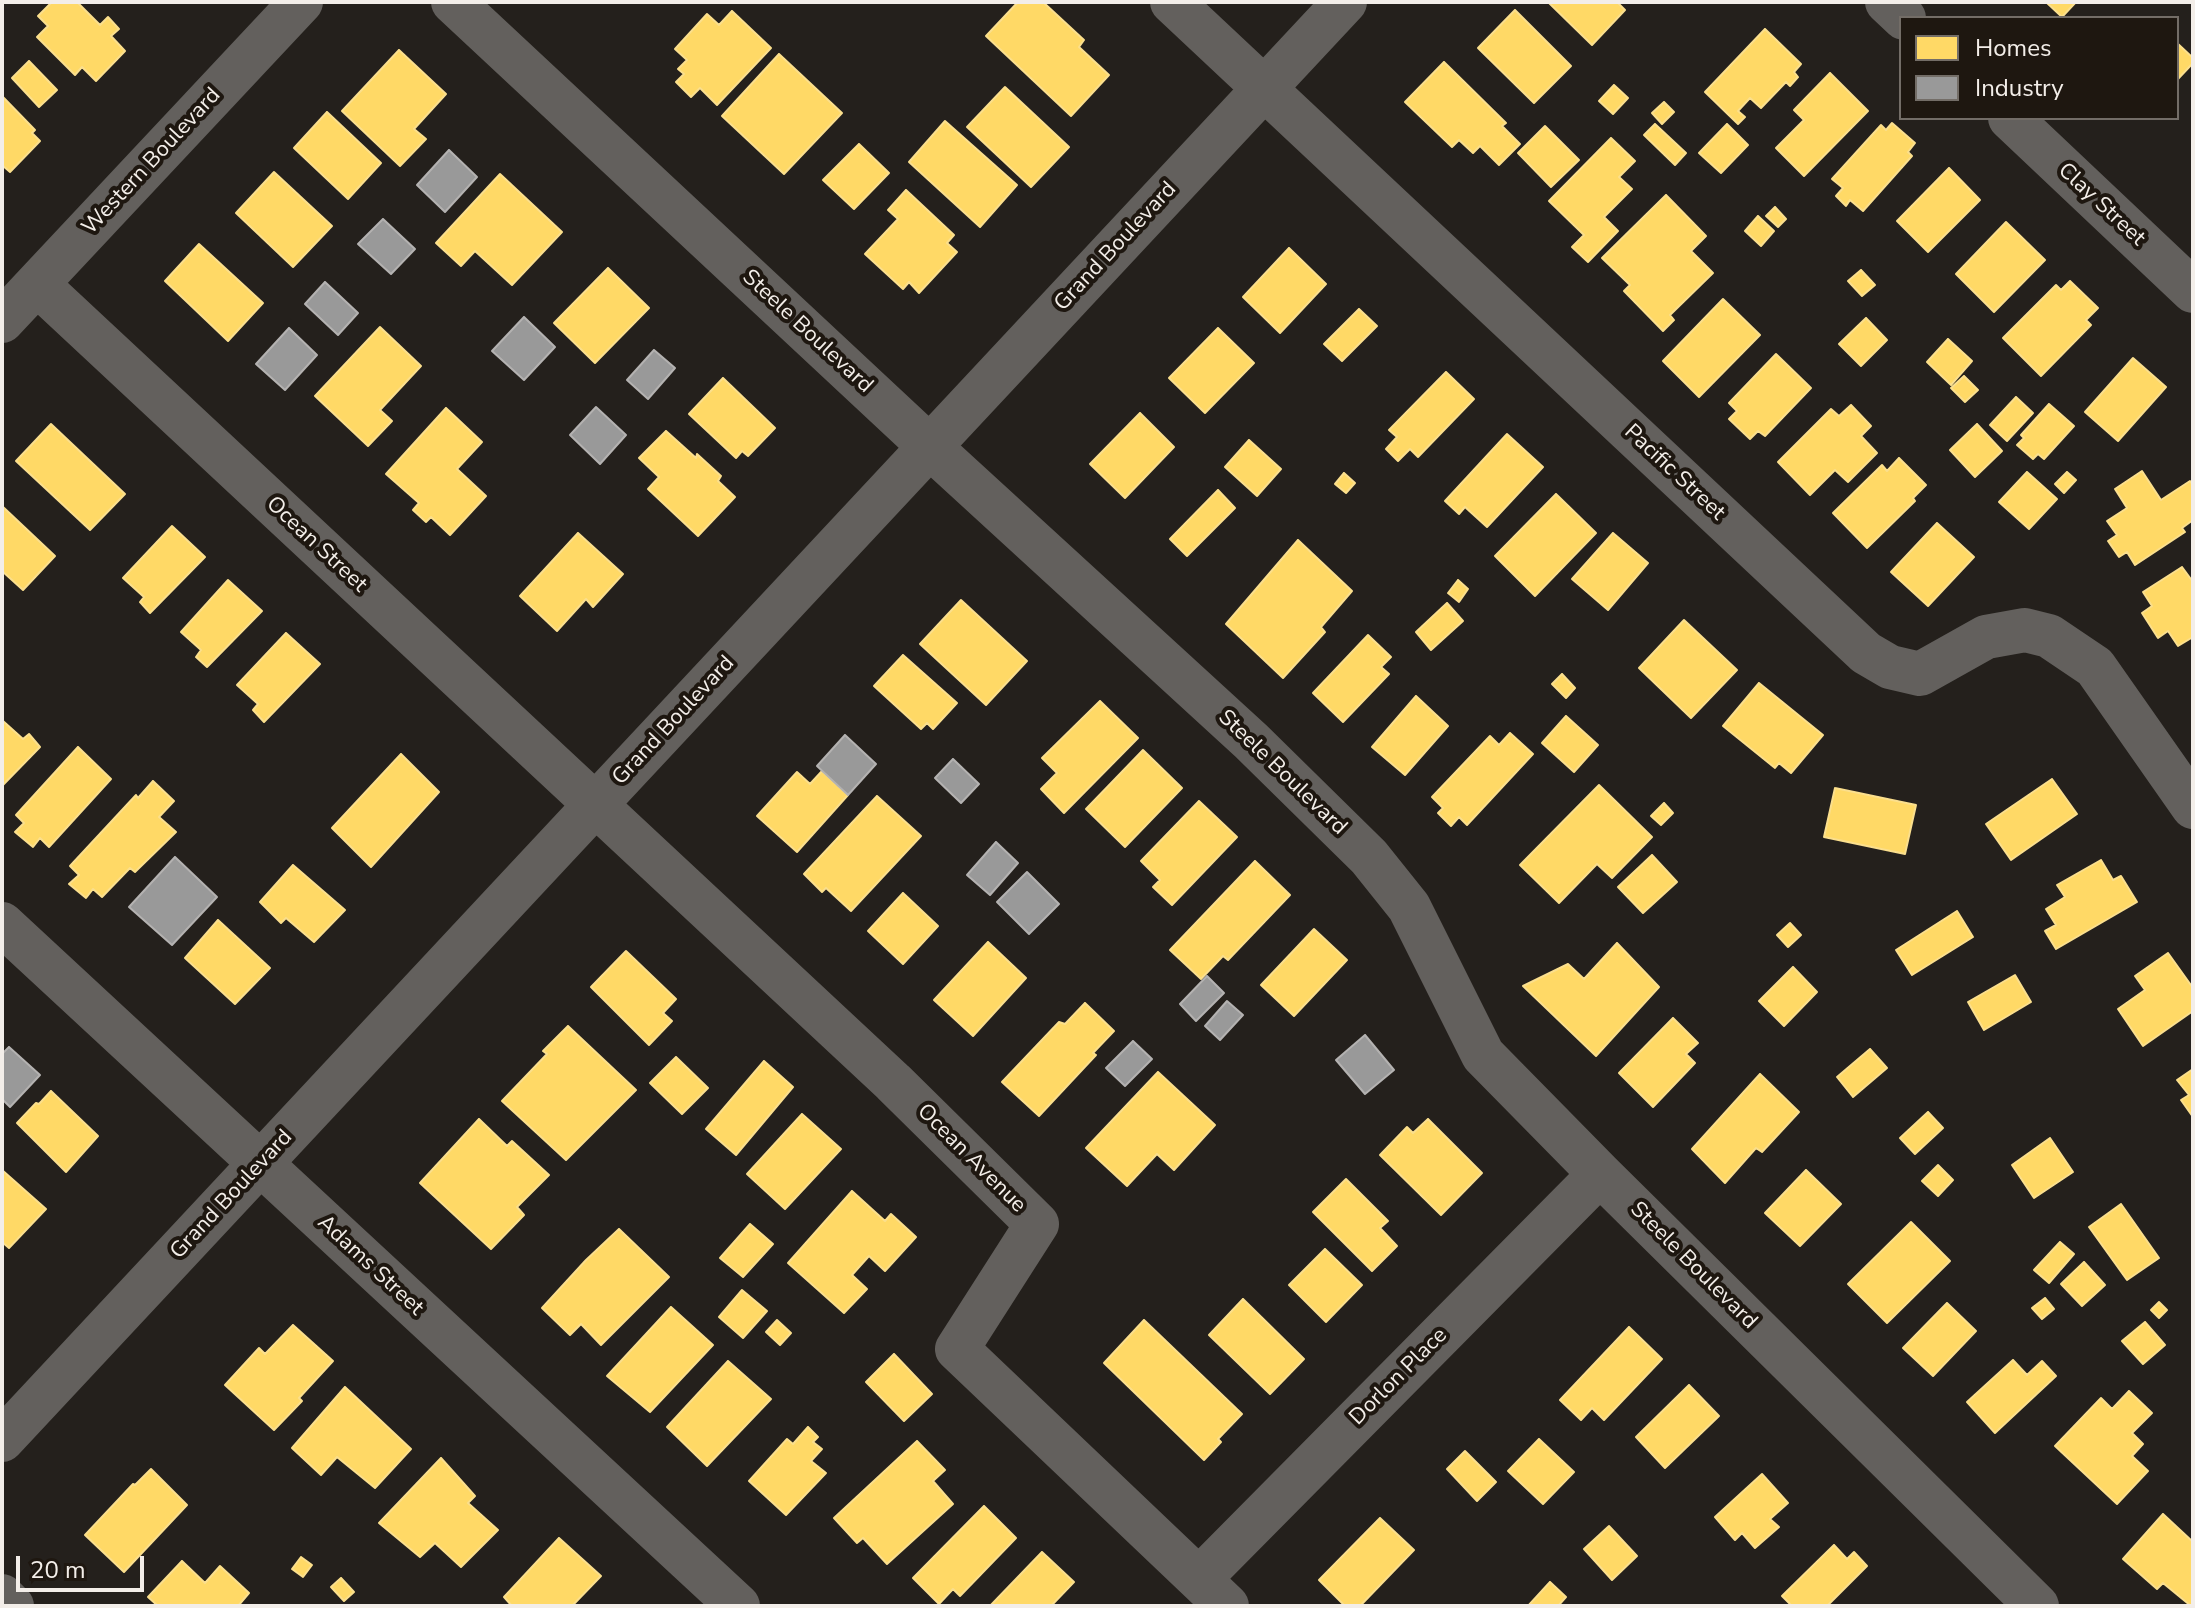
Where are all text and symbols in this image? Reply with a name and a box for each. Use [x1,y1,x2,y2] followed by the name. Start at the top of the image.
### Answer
[1899,16,2179,120] legend
[1975,32,2051,64] text: Homes
[1975,72,2064,104] text: Industry
[77,83,227,241] street label: Western Boulevard
[2052,158,2150,252] street label: Clay Street
[1049,177,1183,317] street label: Grand Boulevard
[736,265,878,399] street label: Steele Boulevard
[1618,420,1730,526] street label: Pacific Street
[260,492,372,598] street label: Ocean Street
[607,651,741,791] street label: Grand Boulevard
[1212,705,1352,841] street label: Steele Boulevard
[911,1099,1031,1219] street label: Ocean Avenue
[165,1125,299,1265] street label: Grand Boulevard
[1624,1197,1762,1335] street label: Steele Boulevard
[311,1210,429,1322] street label: Adams Street
[1345,1323,1453,1431] street label: Dorlon Place
[20,1540,148,1590] scale bar
[30,1554,86,1586] text: 20 m

